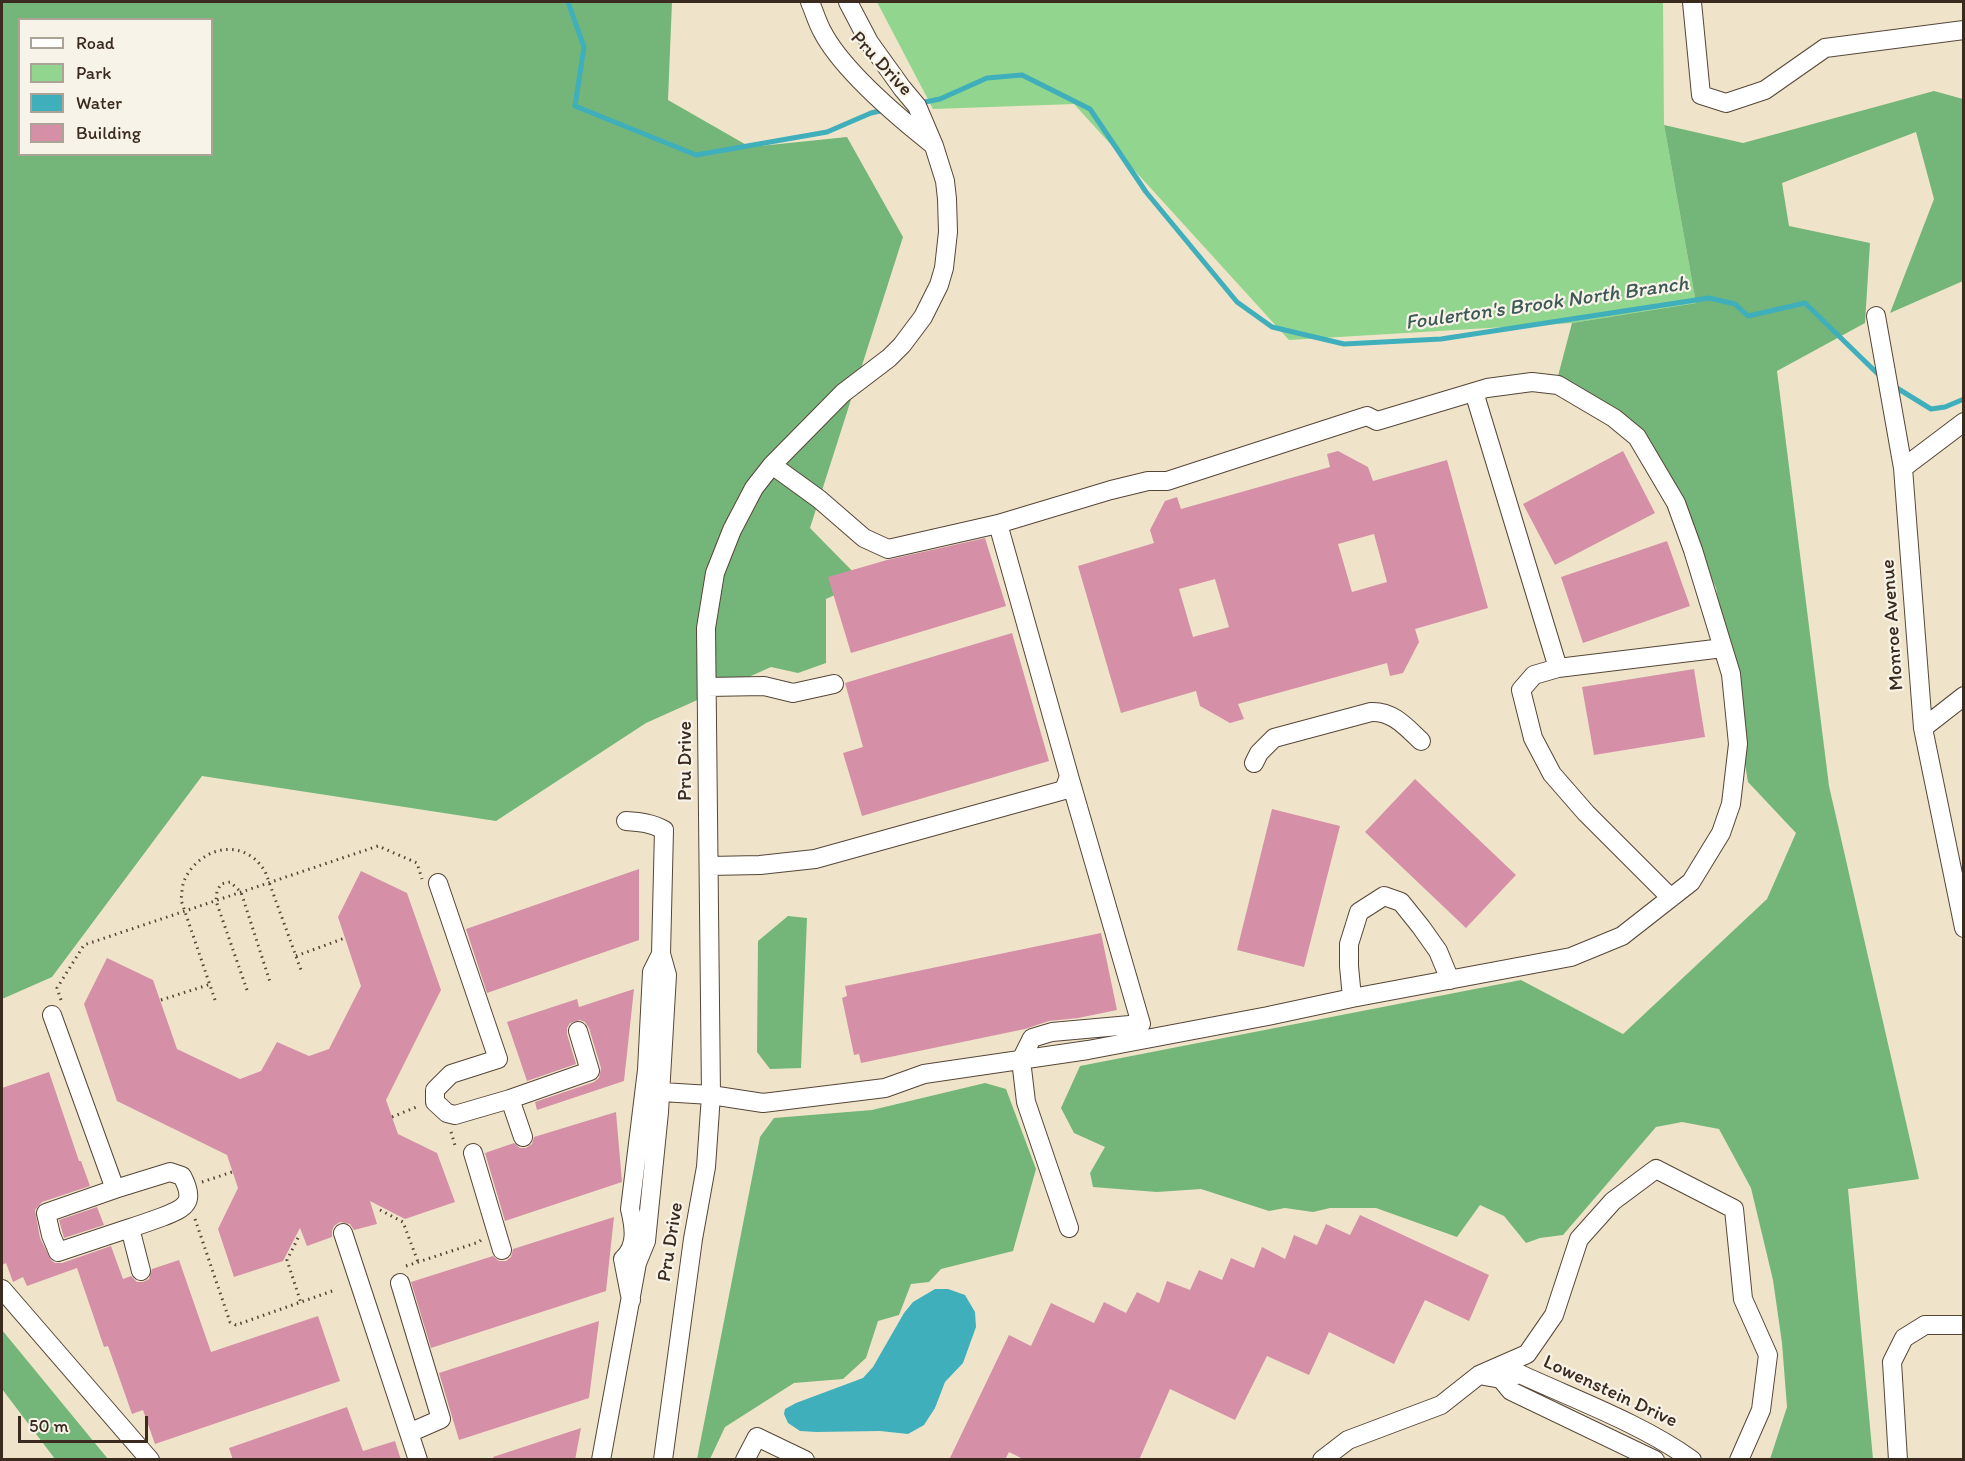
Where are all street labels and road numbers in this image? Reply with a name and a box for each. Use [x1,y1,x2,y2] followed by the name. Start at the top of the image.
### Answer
[845,27,917,101] street label: Pru Drive
[1876,559,1910,691] street label: Monroe Avenue
[674,721,698,801] street label: Pru Drive
[653,1201,689,1283] street label: Pru Drive
[1539,1350,1681,1434] street label: Lowenstein Drive

